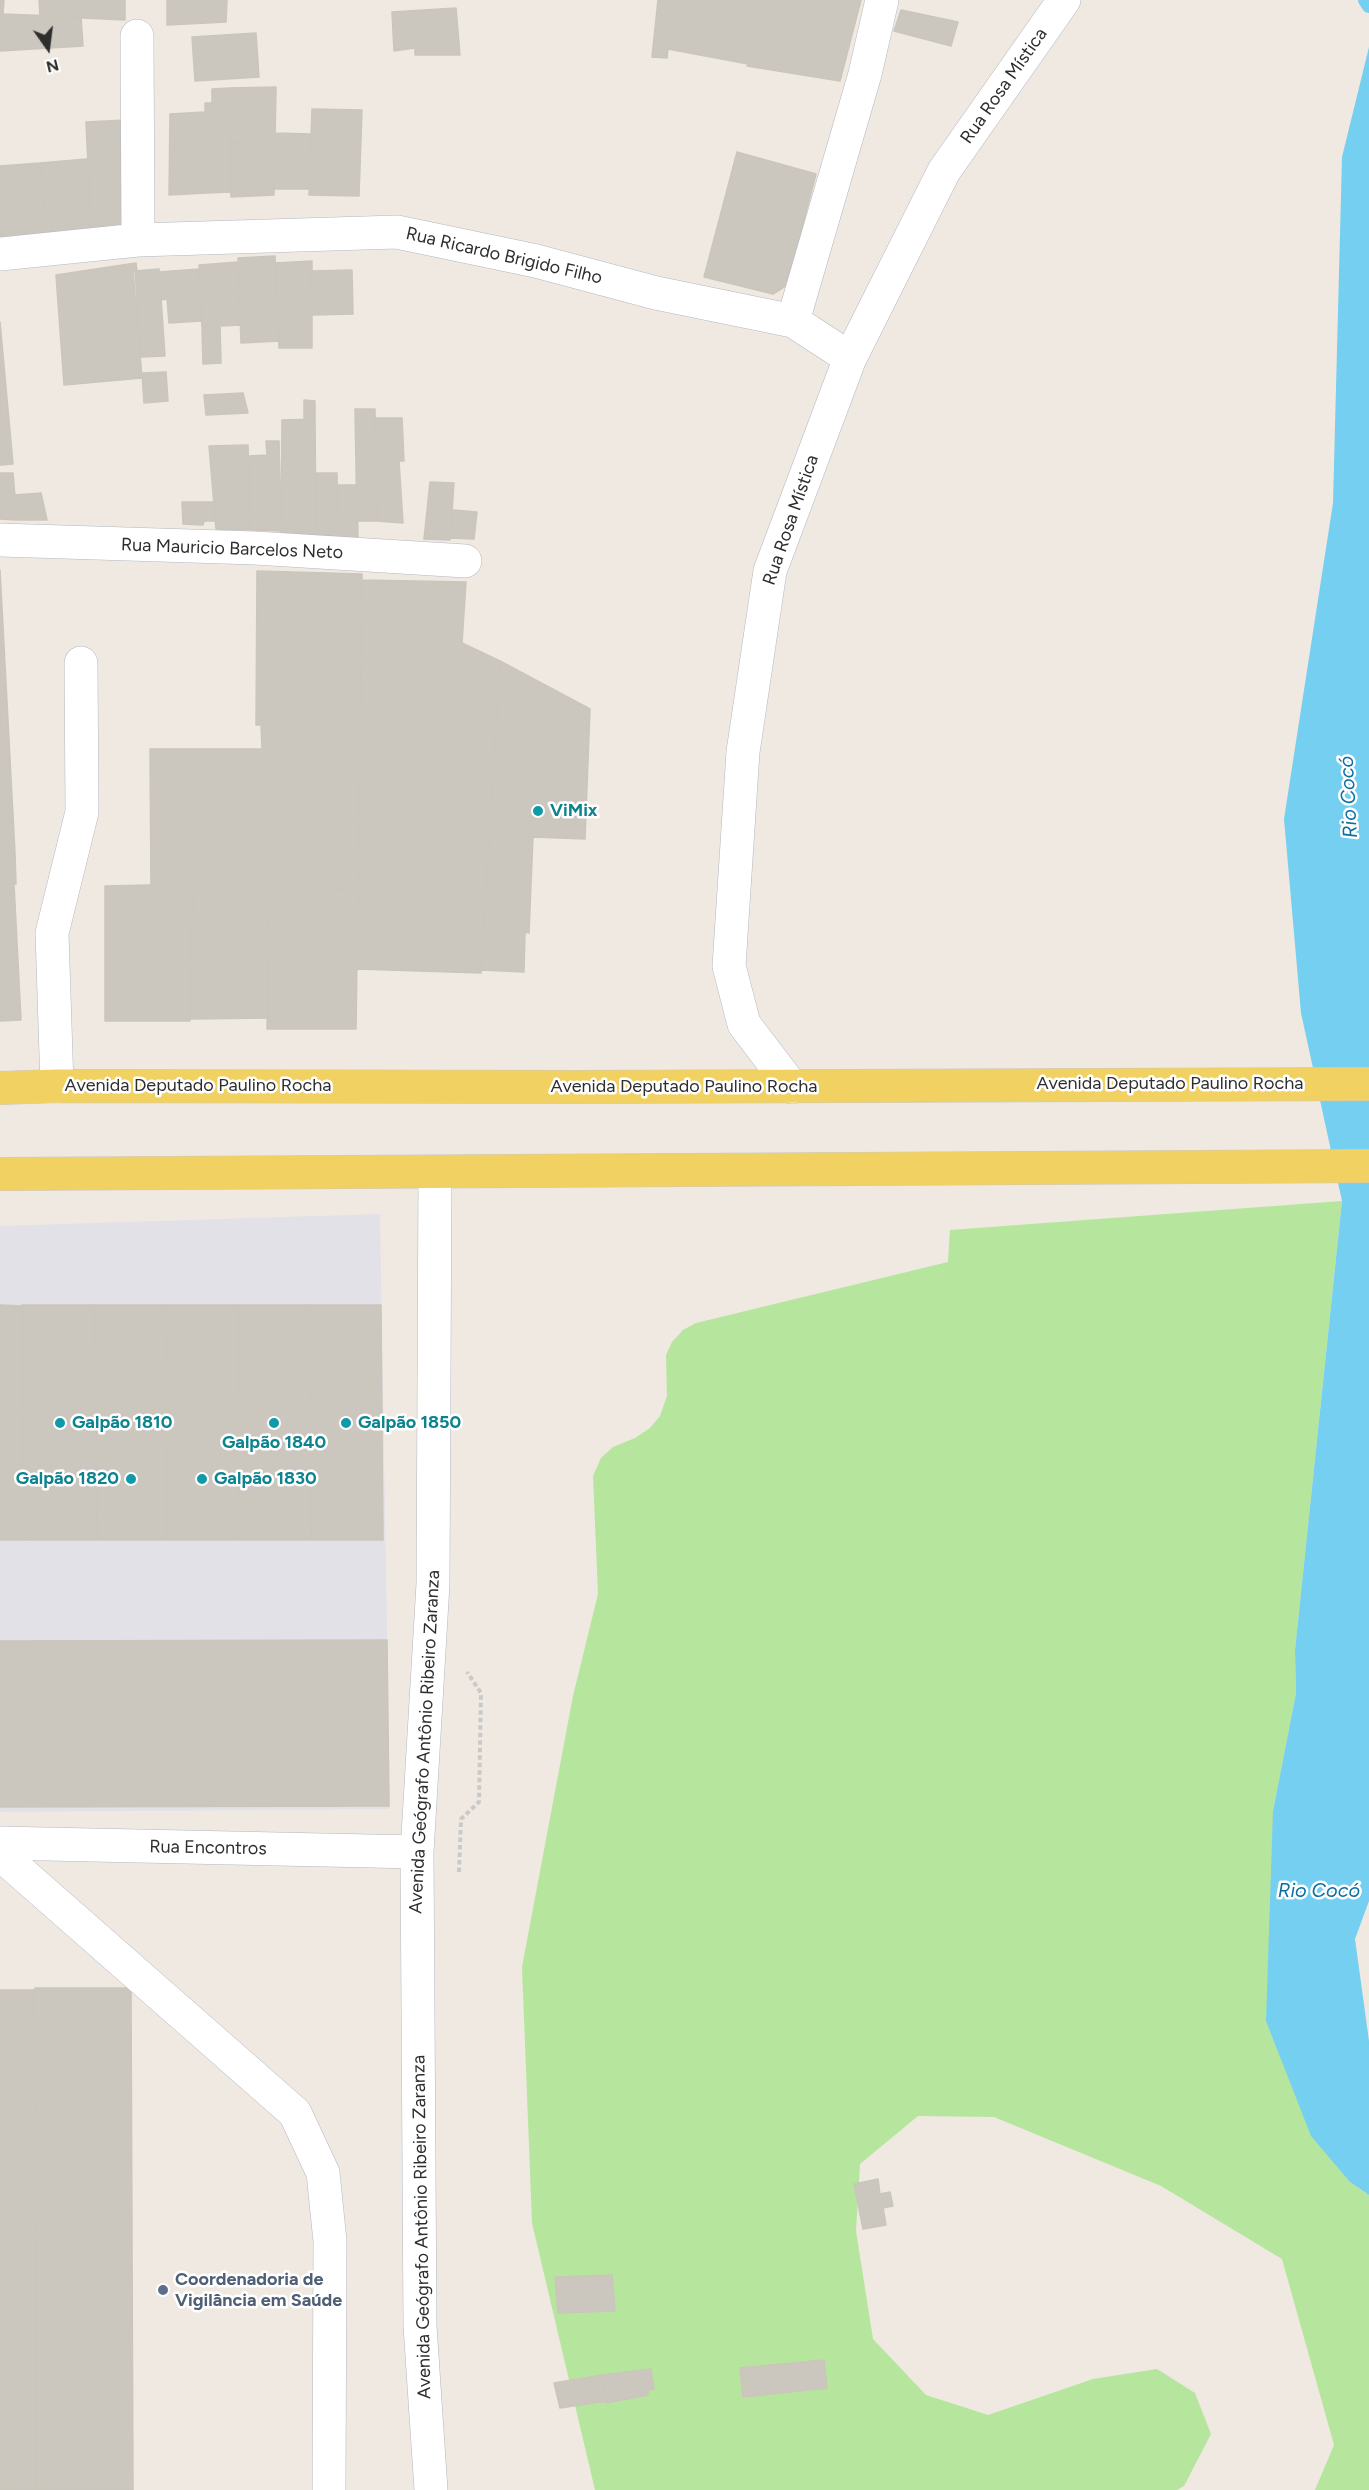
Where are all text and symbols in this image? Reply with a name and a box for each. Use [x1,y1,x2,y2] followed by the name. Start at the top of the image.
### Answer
[18,18,78,78] north arrow
[956,24,1052,148] street label: Rua Rosa Mística
[44,55,61,77] text: N
[404,223,604,289] street label: Rua Ricardo Brigido Filho
[759,452,823,588] street label: Rua Rosa Mística
[120,534,344,564] street label: Rua Mauricio Barcelos Neto
[1335,755,1363,839] water label: Rio Cocó
[550,800,598,822] place label: ViMix
[531,804,545,818] marker: ViMix
[1037,1073,1303,1095] street label: Avenida Deputado Paulino Rocha
[65,1075,331,1097] street label: Avenida Deputado Paulino Rocha
[551,1076,817,1098] street label: Avenida Deputado Paulino Rocha
[72,1412,172,1434] place label: Galpão 1810
[358,1412,461,1434] place label: Galpão 1850
[53,1416,67,1430] marker: Galpão 1810
[267,1416,281,1430] marker: Galpão 1840
[339,1416,353,1430] marker: Galpão 1850
[222,1432,326,1454] place label: Galpão 1840
[16,1468,119,1490] place label: Galpão 1820
[214,1468,317,1490] place label: Galpão 1830
[124,1472,138,1486] marker: Galpão 1820
[195,1472,209,1486] marker: Galpão 1830
[405,1570,445,1914] street label: Avenida Geógrafo Antônio Ribeiro Zaranza
[149,1836,267,1860] street label: Rua Encontros
[1278,1879,1360,1903] water label: Rio Cocó
[408,2055,436,2399] street label: Avenida Geógrafo Antônio Ribeiro Zaranza
[175,2269,342,2312] place label: Coordenadoria de Vigilância em Saúde
[156,2283,170,2297] marker: Coordenadoria de Vigilância em Saúde

